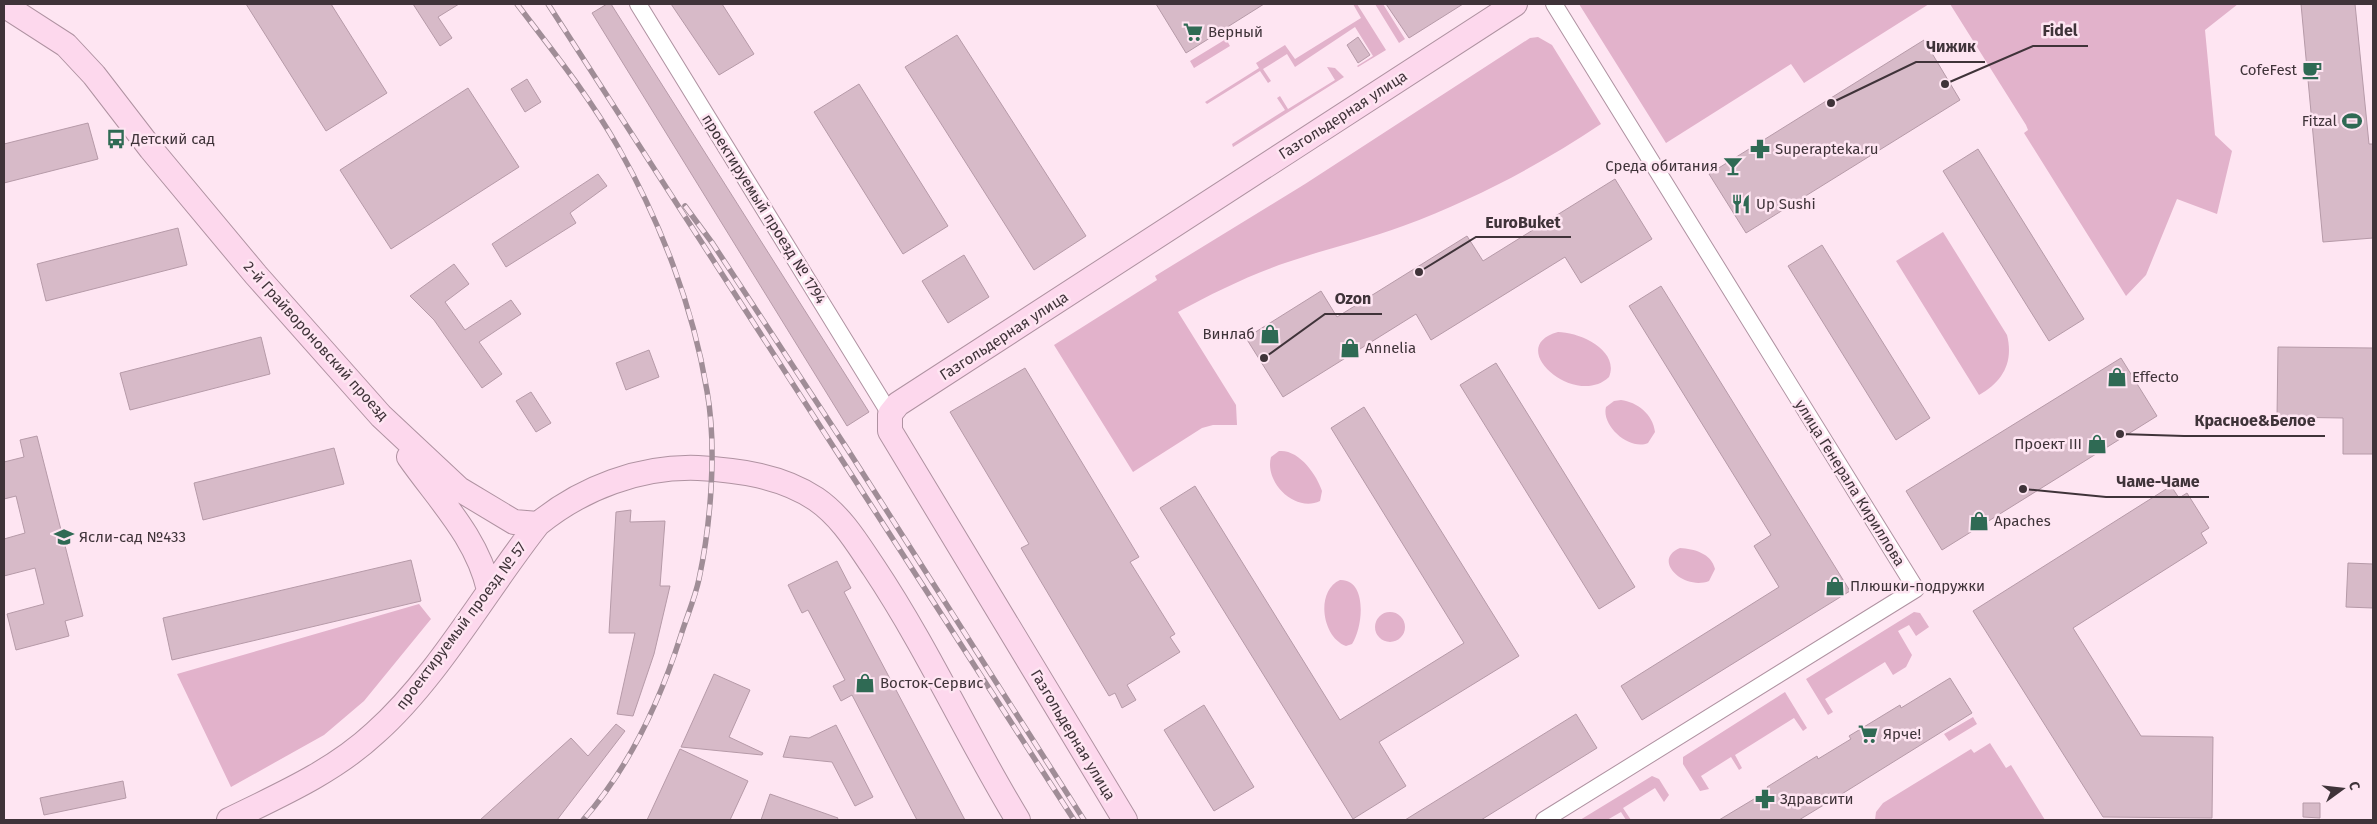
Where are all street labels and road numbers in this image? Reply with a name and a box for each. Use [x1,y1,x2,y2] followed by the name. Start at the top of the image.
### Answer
[1275,67,1411,163] street label: Газгольдерная улица
[698,111,830,307] street label: проектируемый проезд № 1794
[240,258,392,424] street label: 2-й Грайвороновский проезд
[936,288,1072,384] street label: Газгольдерная улица
[1791,396,1909,570] street label: улица Генерала Кириллова
[392,538,530,713] street label: проектируемый проезд № 57
[1027,666,1119,804] street label: Газгольдерная улица

